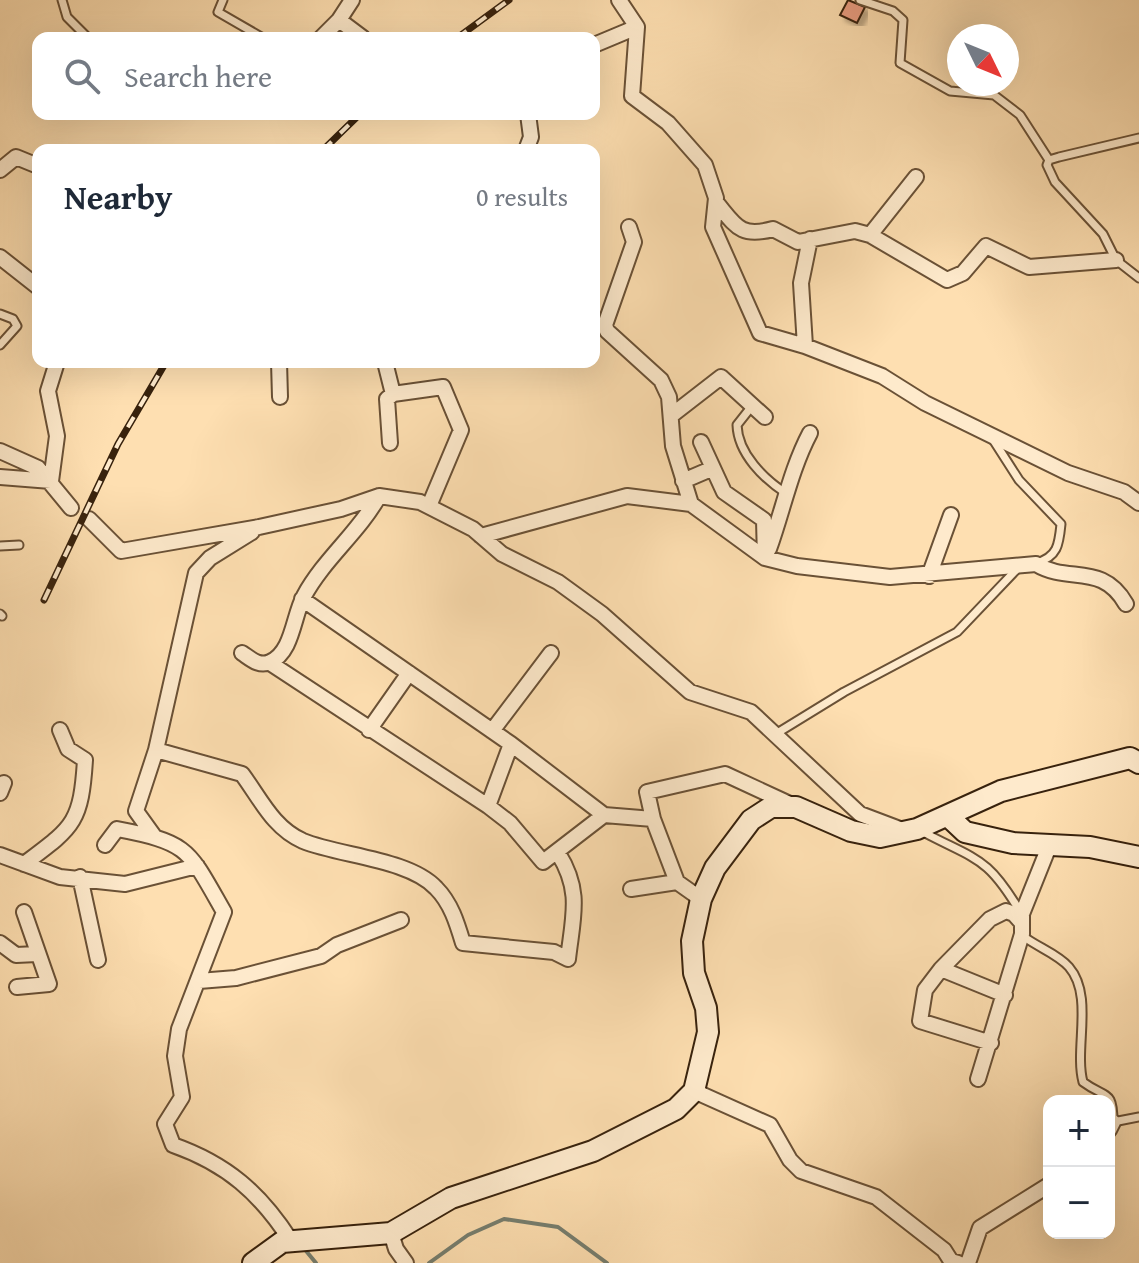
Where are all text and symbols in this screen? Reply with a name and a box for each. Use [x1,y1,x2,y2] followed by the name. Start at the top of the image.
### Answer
[947,24,1019,96] north arrow
[32,32,600,120] search box
[60,54,104,98] icon: search
[124,54,272,98] text: Search here
[64,172,173,221] text: Nearby
[476,177,568,216] text: 0 results
[1043,1095,1115,1239] map controls
[1043,1095,1115,1167] button: +
[1043,1167,1115,1239] button: −

